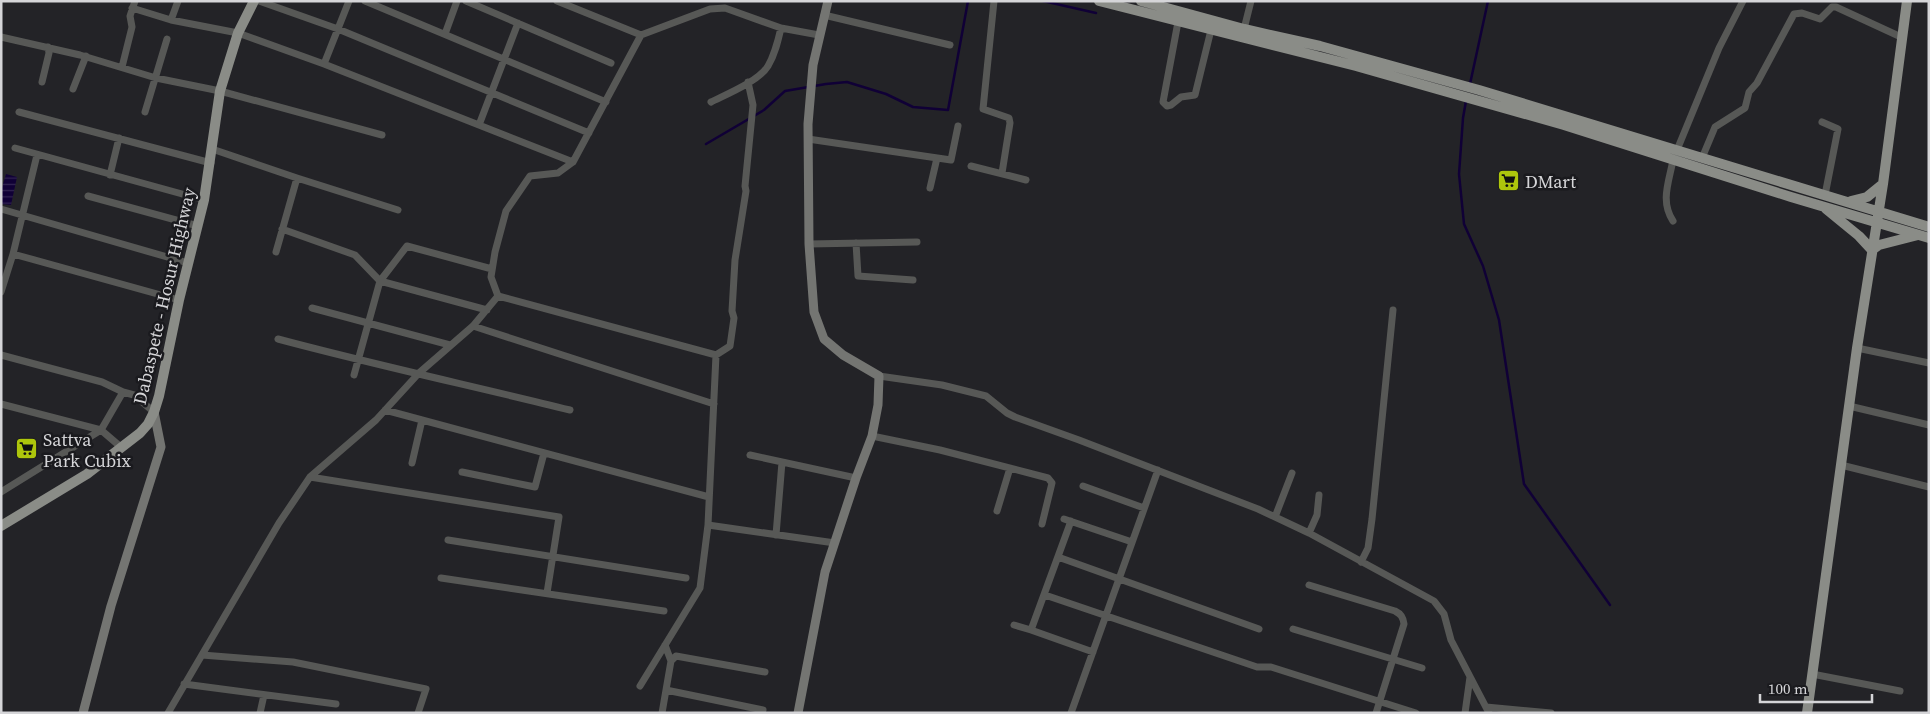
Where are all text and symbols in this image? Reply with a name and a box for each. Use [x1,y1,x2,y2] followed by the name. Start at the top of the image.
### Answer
[1497,169,1521,193] supermarket icon: DMart
[1525,169,1576,194] place label: DMart
[127,184,201,407] street label: Dabaspete - Hosur Highway
[43,427,132,473] place label: Sattva Park Cubix
[15,437,39,461] supermarket icon: Sattva Park Cubix
[1760,672,1872,704] scale bar
[1768,678,1808,699] text: 100 m

